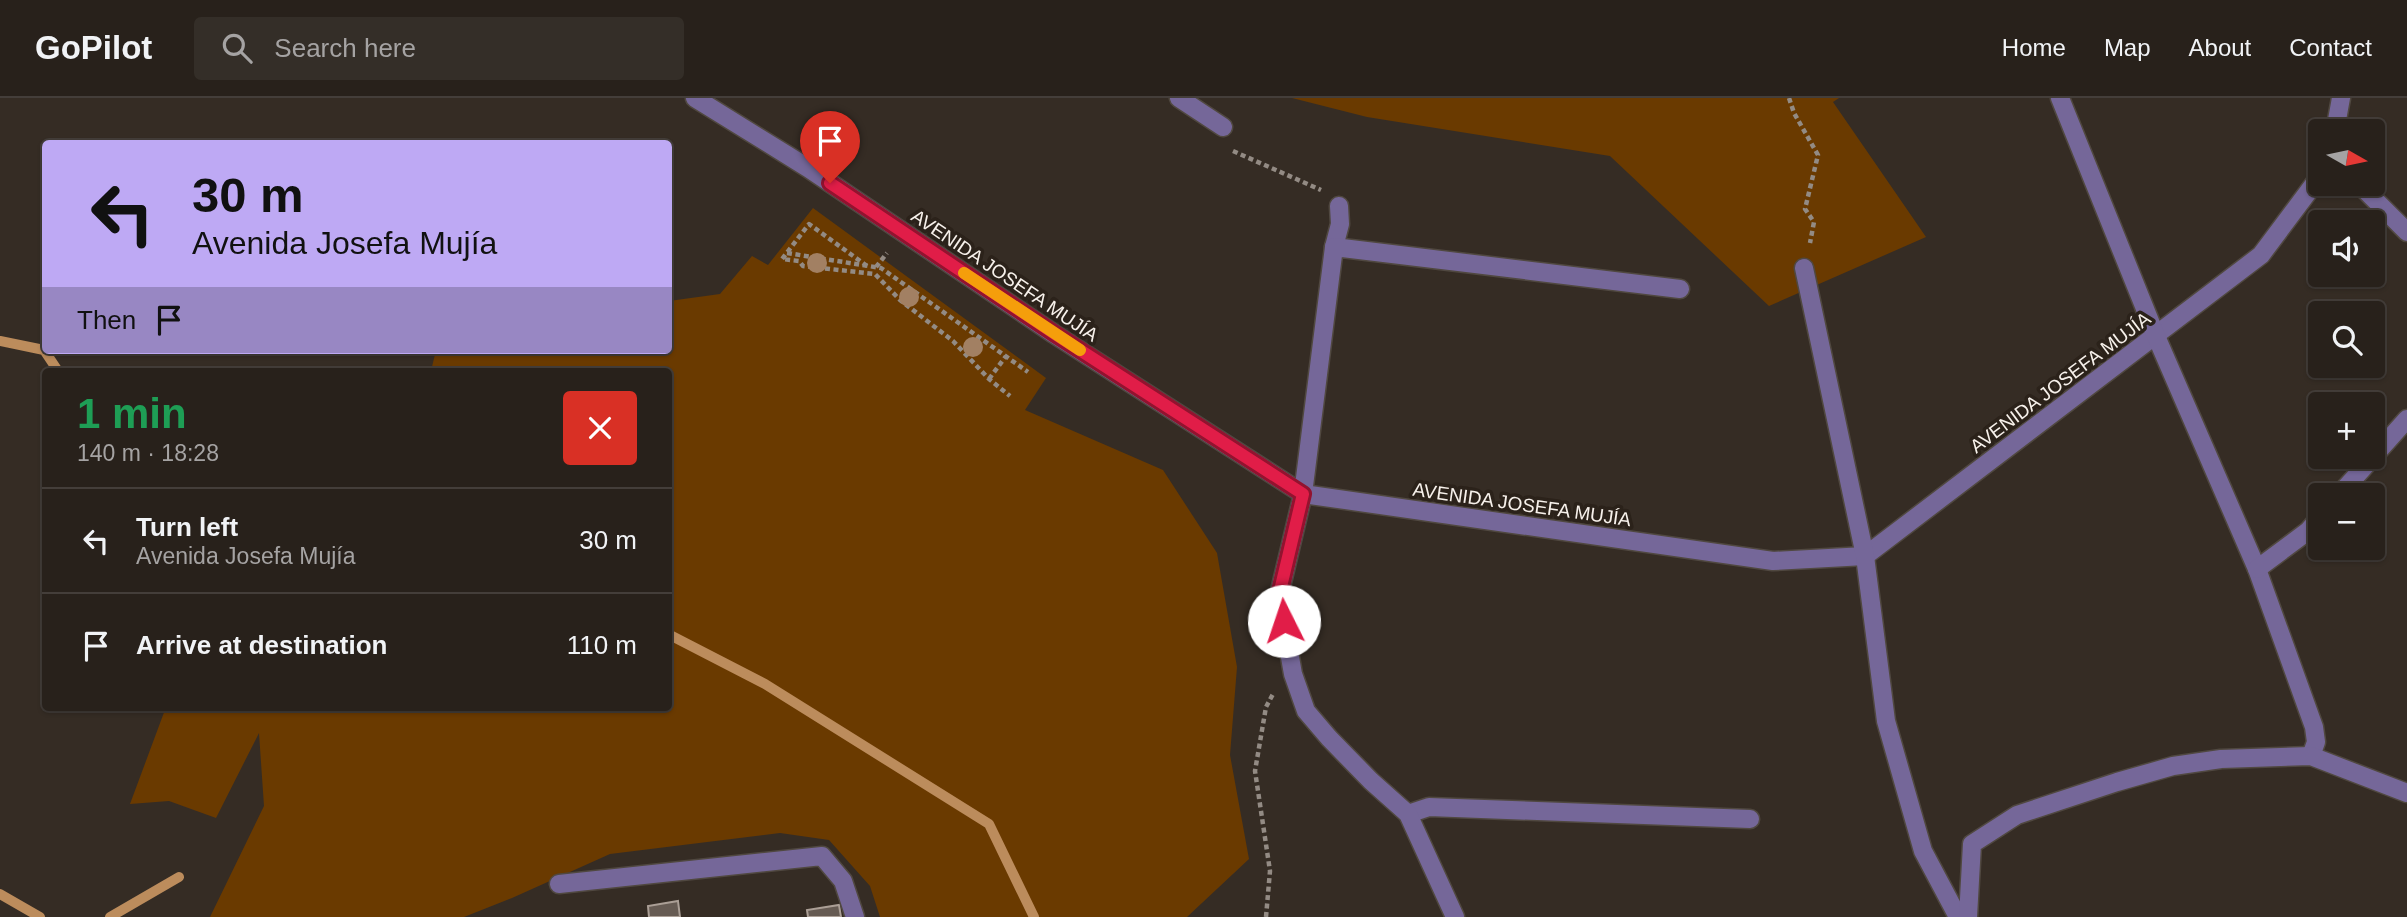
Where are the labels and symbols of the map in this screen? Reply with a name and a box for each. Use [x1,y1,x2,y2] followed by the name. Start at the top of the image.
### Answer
[800,111,860,183] pin
[2308,119,2385,196] north arrow
[908,205,1102,346] street label: AVENIDA JOSEFA MUJÍA
[1966,308,2155,457] street label: AVENIDA JOSEFA MUJÍA
[1411,479,1633,530] street label: AVENIDA JOSEFA MUJÍA
[1247,584,1321,658] position arrow

